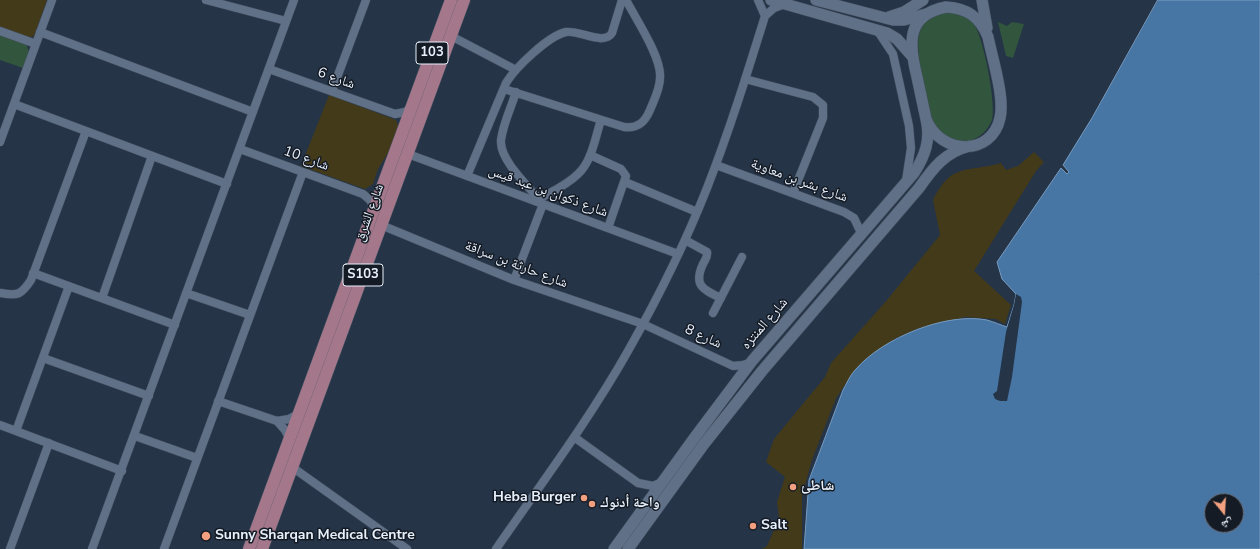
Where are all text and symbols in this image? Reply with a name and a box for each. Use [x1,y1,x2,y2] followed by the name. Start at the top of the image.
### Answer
[416,42,448,64] road number: 103
[315,65,357,93] street label: شارع 6
[281,143,331,175] street label: شارع 10
[748,156,850,206] street label: شارع بشر بن معاوية
[486,163,610,221] street label: شارع ذكوان بن عبد قيس
[352,182,388,244] street label: شارع الشرق
[462,238,570,292] street label: شارع حارثة بن سراقة
[343,264,383,286] road number: S103
[738,295,792,353] street label: شارع المنتزه
[682,321,724,353] street label: شارع 8
[801,479,834,495] place label: شاطئ
[788,482,798,492] marker: شاطئ
[493,490,576,506] place label: Heba Burger
[579,493,589,503] marker: Heba Burger
[1204,493,1244,533] north arrow
[600,496,660,512] place label: واحة أدنوك
[587,499,597,509] marker: واحة أدنوك
[1220,515,1235,533] text: ش
[761,518,787,534] place label: Salt
[748,521,758,531] marker: Salt
[215,528,415,544] place label: Sunny Sharqan Medical Centre
[200,530,212,542] marker: Sunny Sharqan Medical Centre

